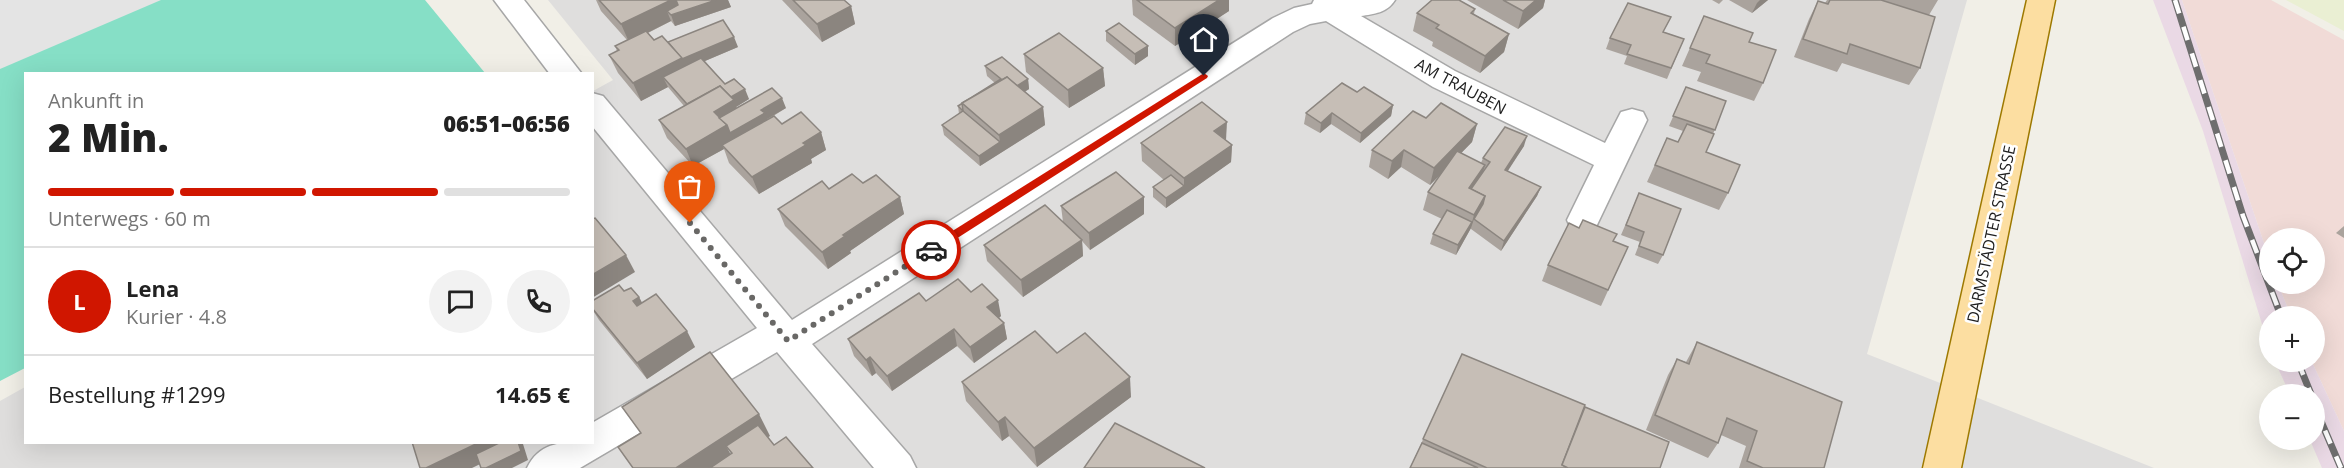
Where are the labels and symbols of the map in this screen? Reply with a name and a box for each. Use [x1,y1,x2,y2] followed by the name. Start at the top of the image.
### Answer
[1178,14,1229,76] pin
[1412,53,1510,119] street label: AM TRAUBEN
[1961,143,2021,325] street label: DARMSTÄDTER STRASSE
[664,161,715,223] pin
[901,220,961,280] courier

